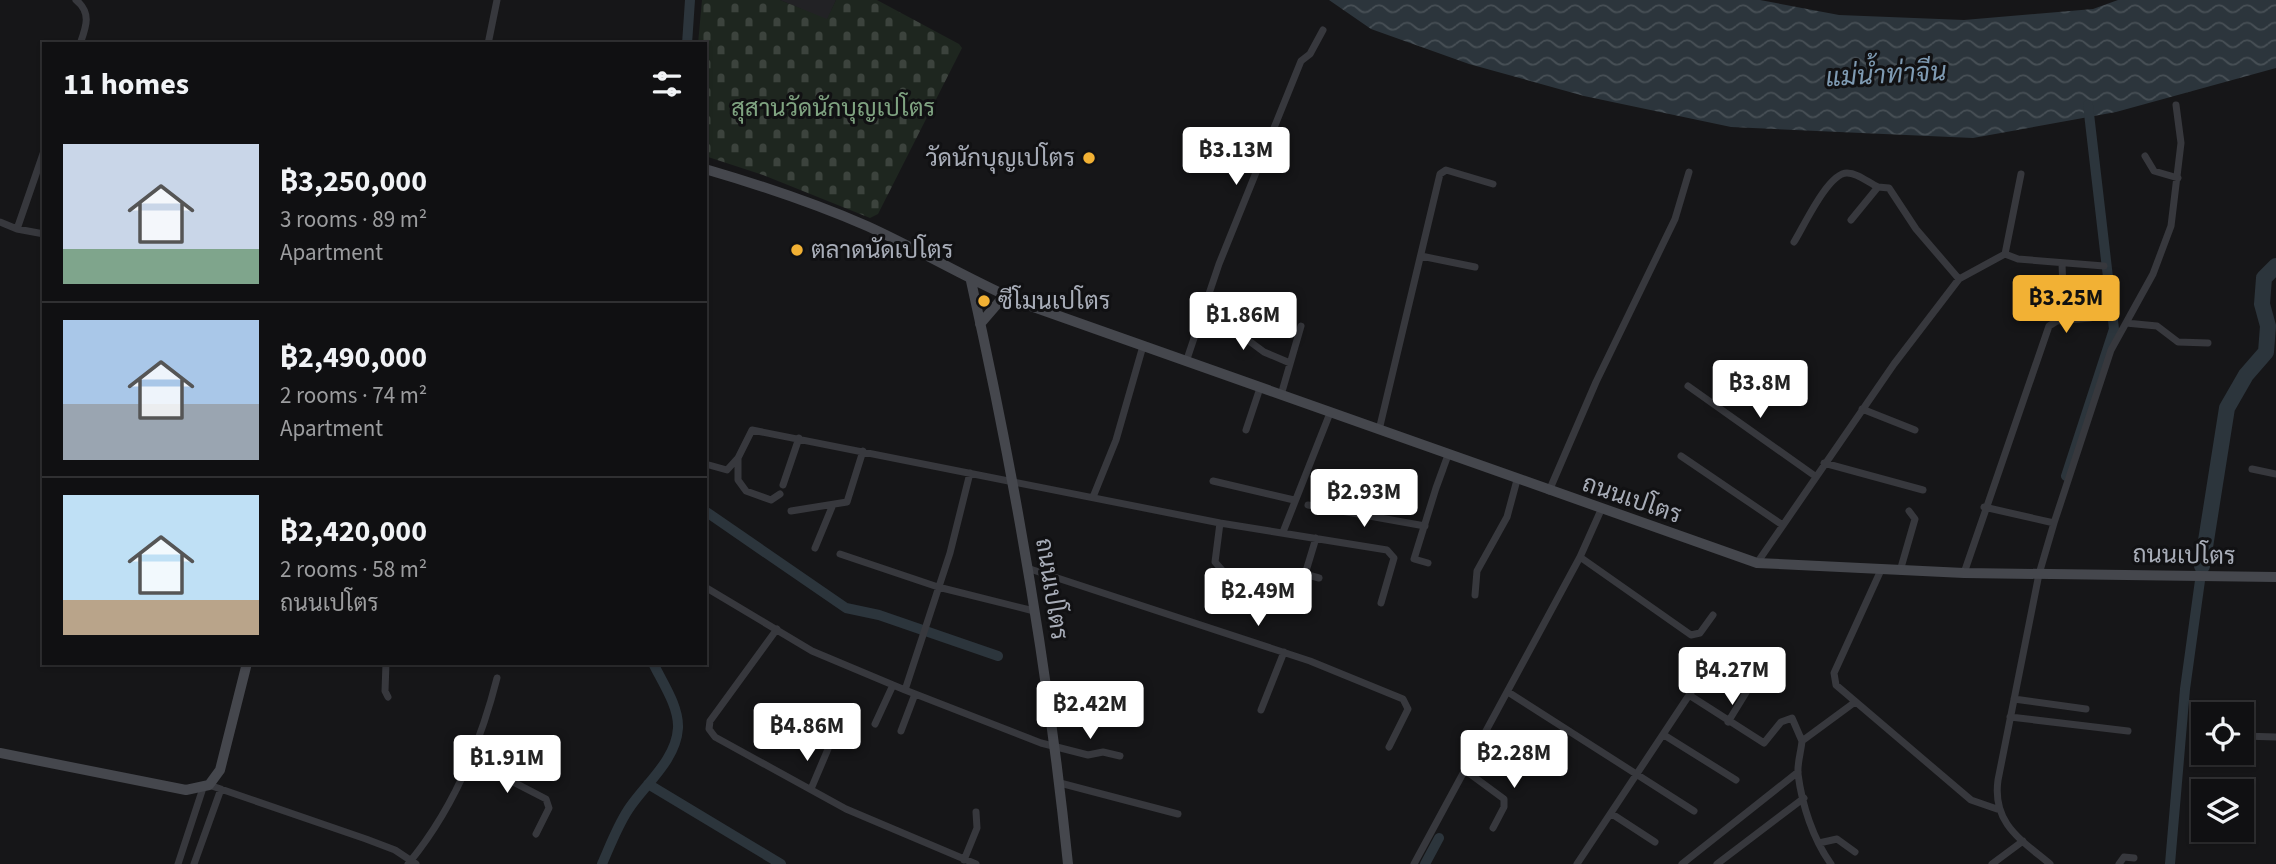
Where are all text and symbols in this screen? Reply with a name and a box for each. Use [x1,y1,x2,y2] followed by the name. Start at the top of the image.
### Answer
[1825,50,1948,96] water label: แม่น้ำท่าจีน
[63,63,189,106] text: 11 homes
[648,65,686,103] icon: filters
[731,91,935,126] park label: สุสานวัดนักบุญเปโตร
[1179,128,1293,187] pin: ฿3.13M
[1199,133,1273,166] text: ฿3.13M
[926,141,1075,176] place label: วัดนักบุญเปโตร
[1081,150,1097,166] marker: วัดนักบุญเปโตร
[280,160,427,203] text: ฿3,250,000
[119,172,203,256] icon: home
[280,203,427,236] text: 3 rooms · 89 m²
[811,233,953,268] place label: ตลาดนัดเปโตร
[280,236,383,269] text: Apartment
[789,242,805,258] marker: ตลาดนัดเปโตร
[2009,276,2123,335] pin: ฿3.25M
[2029,281,2103,314] text: ฿3.25M
[998,284,1110,319] place label: ซีโมนเปโตร
[1186,292,1300,352] pin: ฿1.86M
[976,293,992,309] marker: ซีโมนเปโตร
[1206,298,1280,331] text: ฿1.86M
[280,336,427,379] text: ฿2,490,000
[119,348,203,432] icon: home
[1711,360,1809,420] pin: ฿3.8M
[1729,366,1791,399] text: ฿3.8M
[280,379,427,412] text: 2 rooms · 74 m²
[280,412,383,445] text: Apartment
[1577,466,1686,533] street label: ถนนเปโตร
[1307,470,1421,529] pin: ฿2.93M
[1327,475,1401,508] text: ฿2.93M
[280,510,427,553] text: ฿2,420,000
[119,523,203,607] icon: home
[1026,535,1077,643] street label: ถนนเปโตร
[2132,537,2236,574] street label: ถนนเปโตร
[280,553,427,586] text: 2 rooms · 58 m²
[1201,568,1315,628] pin: ฿2.49M
[1221,574,1295,607] text: ฿2.49M
[280,587,379,620] text: ถนนเปโตร
[1675,648,1789,707] pin: ฿4.27M
[1695,653,1769,686] text: ฿4.27M
[1033,682,1147,741] pin: ฿2.42M
[1053,687,1127,720] text: ฿2.42M
[2191,702,2254,842] map controls
[2191,702,2254,765] button: locate
[750,704,864,763] pin: ฿4.86M
[770,709,844,742] text: ฿4.86M
[1457,730,1571,790] pin: ฿2.28M
[450,736,564,795] pin: ฿1.91M
[1477,736,1551,769] text: ฿2.28M
[470,741,544,774] text: ฿1.91M
[2191,779,2254,842] button: layers

